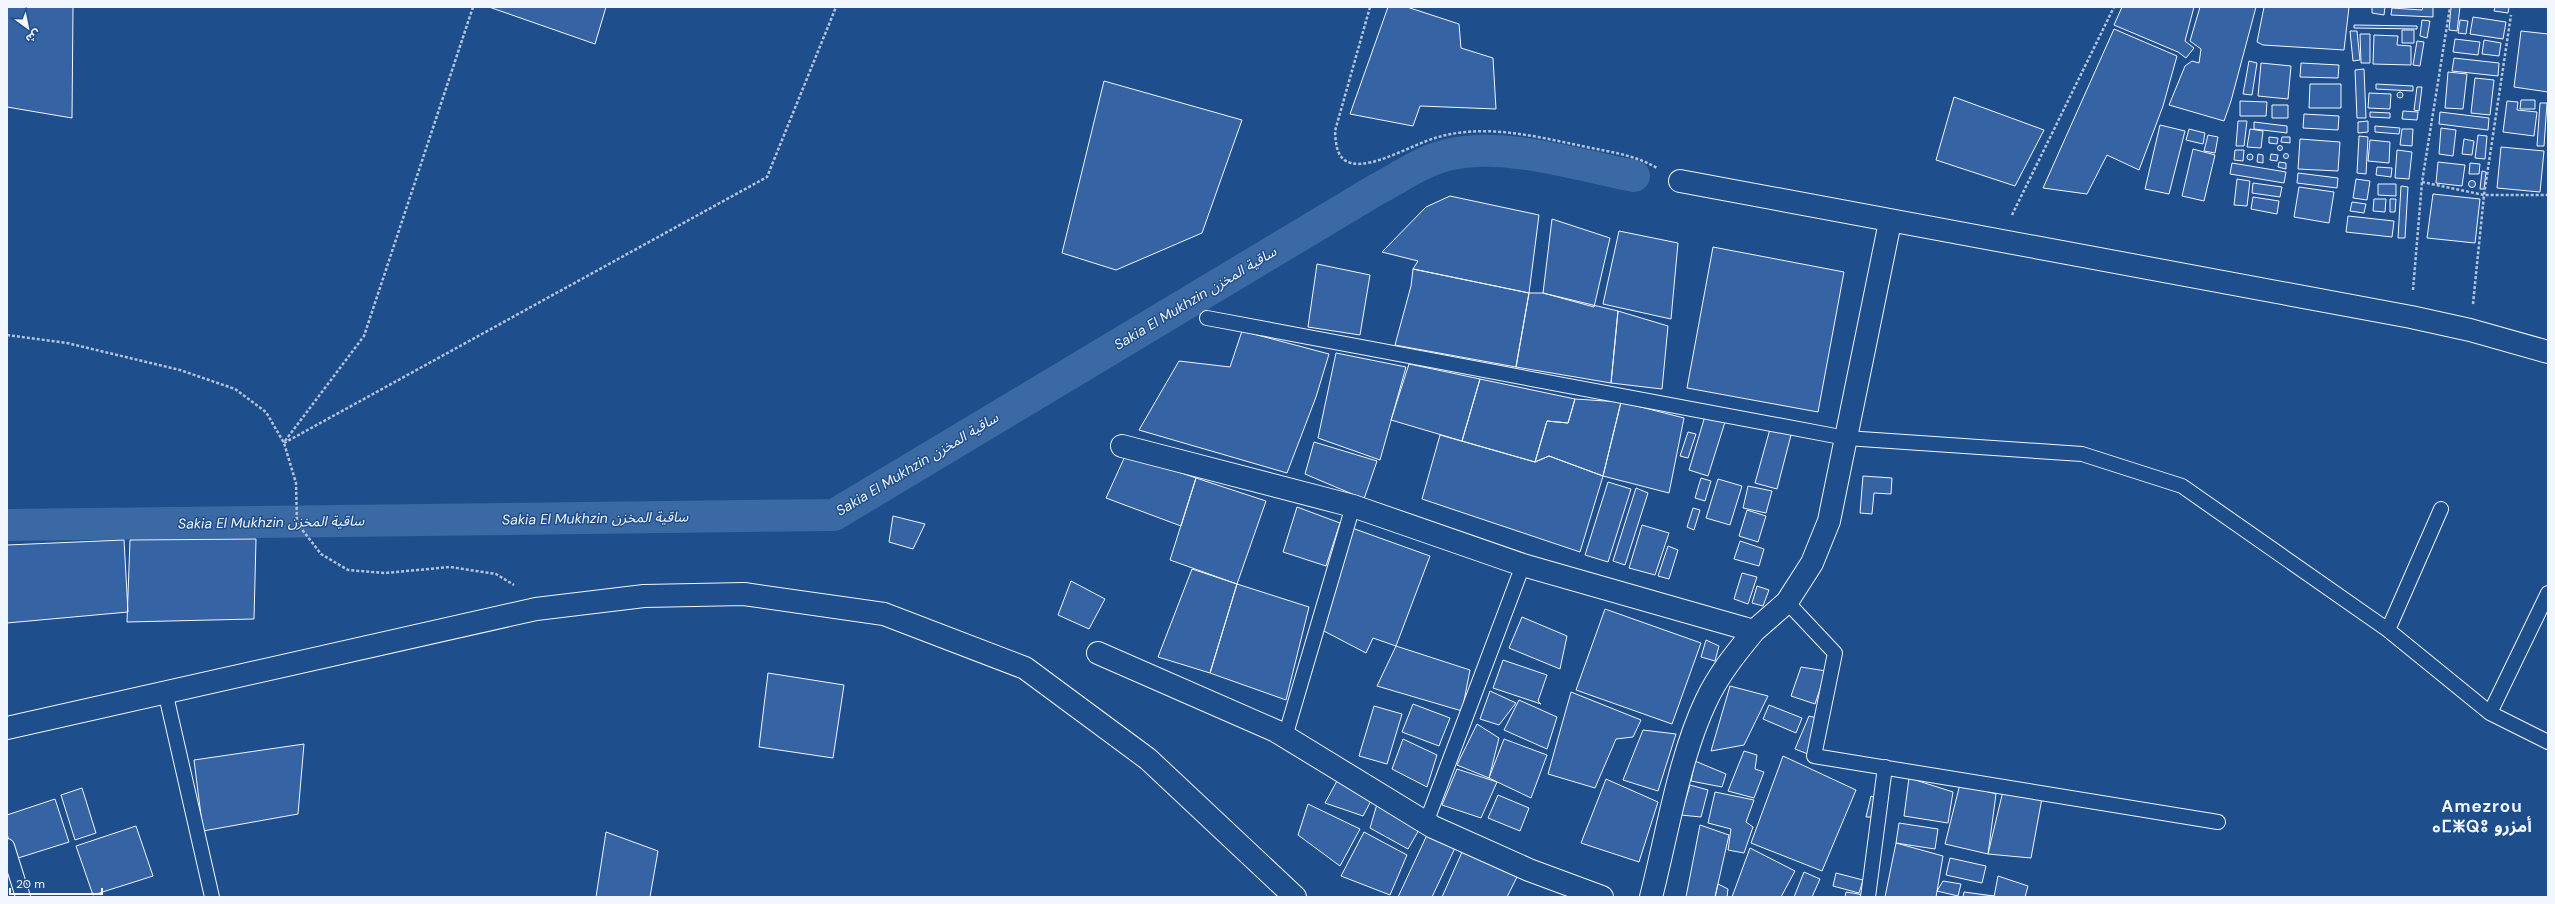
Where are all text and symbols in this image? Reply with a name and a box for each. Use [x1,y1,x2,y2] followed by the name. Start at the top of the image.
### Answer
[8,8,48,48] north arrow
[23,26,44,46] text: ش
[1111,242,1280,354] water label: Sakia El Mukhzin ساقية المخزن
[833,408,1002,520] water label: Sakia El Mukhzin ساقية المخزن
[502,507,689,529] water label: Sakia El Mukhzin ساقية المخزن
[178,511,365,533] water label: Sakia El Mukhzin ساقية المخزن
[2432,795,2532,837] district label: Amezrou ⴰⵎⵥⵕⵓ أمزرو
[10,870,102,896] scale bar
[16,876,45,892] text: 20 m

